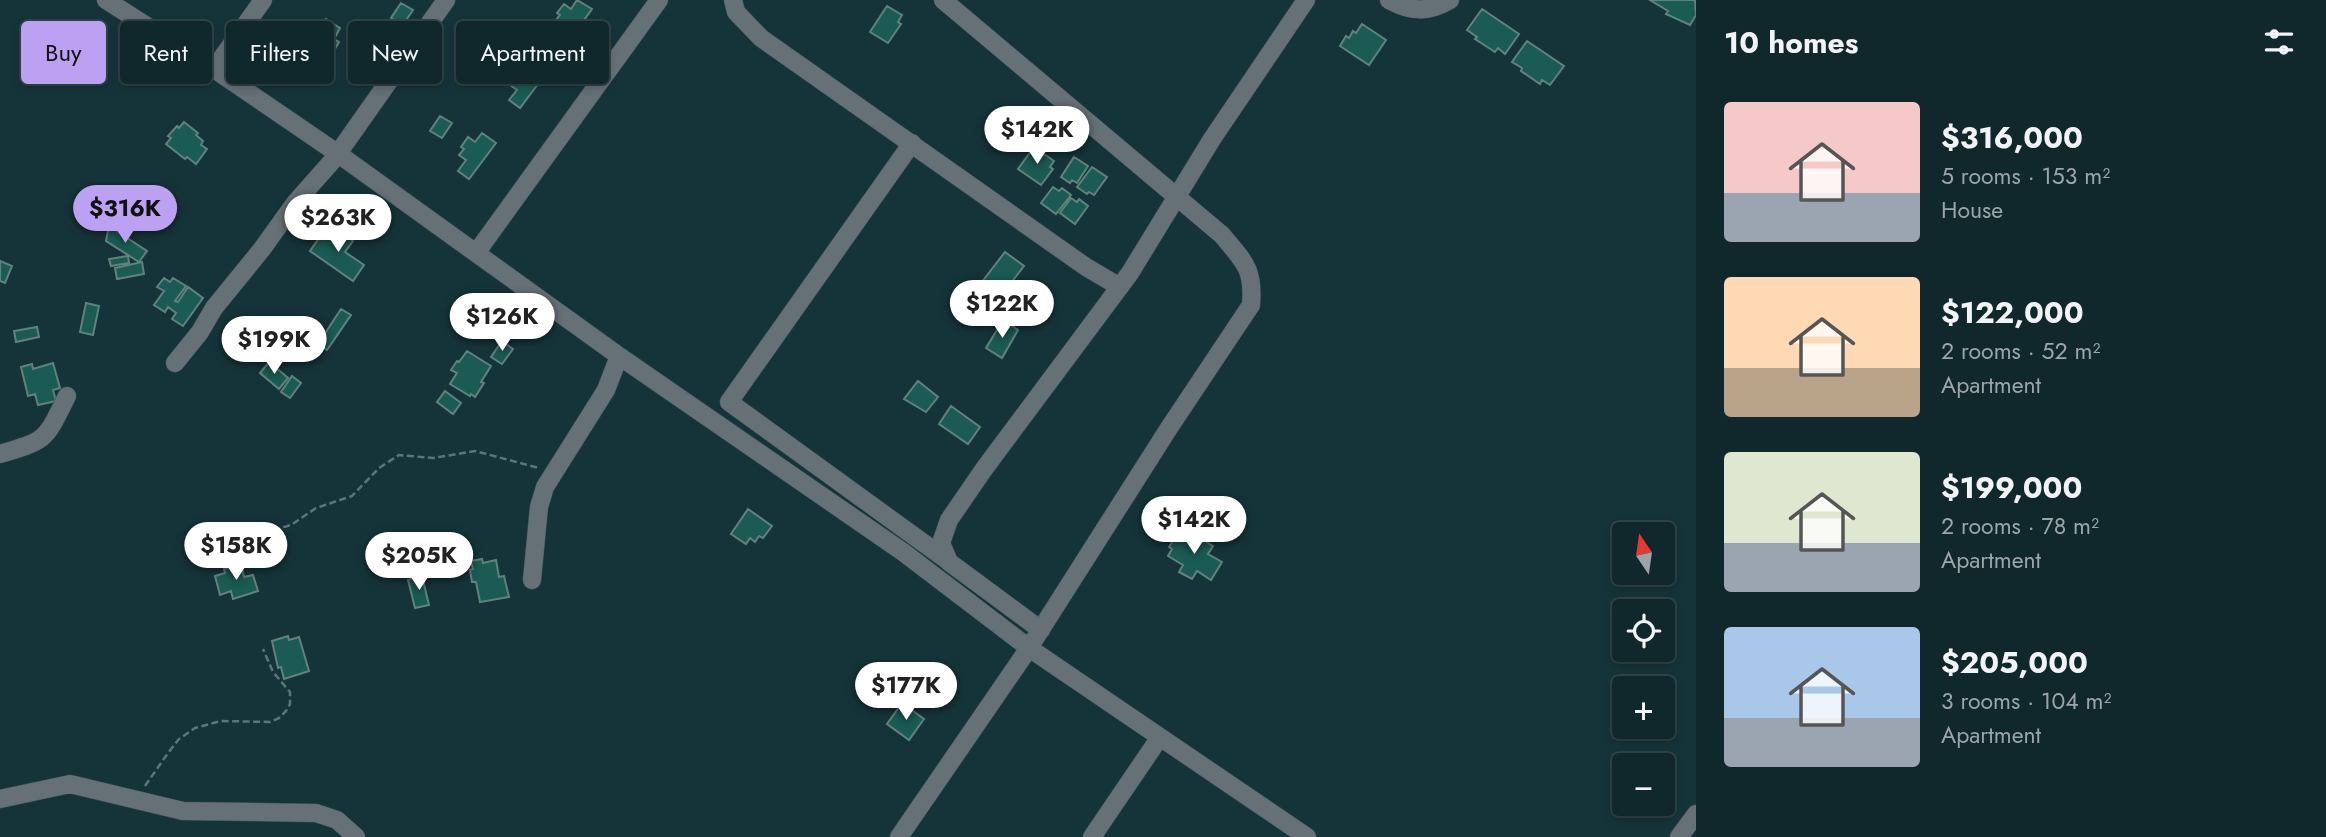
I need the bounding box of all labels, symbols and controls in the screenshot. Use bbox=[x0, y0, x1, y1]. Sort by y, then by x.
chip: Buy bbox=[21, 21, 106, 84]
chip: Rent bbox=[120, 21, 212, 84]
chip: Filters bbox=[226, 21, 334, 84]
chip: New bbox=[348, 21, 442, 84]
chip: Apartment bbox=[456, 21, 609, 84]
text: 10 homes bbox=[1724, 21, 1858, 64]
icon: filters bbox=[2260, 23, 2298, 61]
pin: $142K bbox=[988, 106, 1086, 166]
text: $142K bbox=[1000, 112, 1074, 146]
text: $316,000 bbox=[1941, 116, 2083, 159]
icon: home bbox=[1780, 130, 1864, 214]
text: 5 rooms · 153 m² bbox=[1941, 159, 2110, 193]
pin: $316K bbox=[76, 186, 174, 245]
text: $316K bbox=[89, 191, 161, 225]
text: House bbox=[1941, 193, 2003, 227]
pin: $263K bbox=[289, 194, 387, 254]
text: $263K bbox=[300, 200, 376, 234]
pin: $122K bbox=[953, 280, 1051, 340]
text: $122K bbox=[966, 286, 1038, 320]
text: $122,000 bbox=[1941, 291, 2084, 334]
pin: $126K bbox=[453, 294, 551, 353]
text: $126K bbox=[466, 299, 538, 333]
icon: home bbox=[1780, 305, 1864, 389]
pin: $199K bbox=[225, 316, 323, 376]
text: $199K bbox=[238, 322, 310, 356]
text: 2 rooms · 52 m² bbox=[1941, 334, 2100, 368]
text: Apartment bbox=[1941, 368, 2041, 402]
text: $199,000 bbox=[1941, 466, 2082, 509]
icon: home bbox=[1780, 480, 1864, 564]
pin: $142K bbox=[1145, 496, 1243, 556]
text: $142K bbox=[1157, 502, 1231, 536]
text: 2 rooms · 78 m² bbox=[1941, 509, 2099, 543]
pin: $158K bbox=[187, 522, 285, 582]
north arrow bbox=[1612, 522, 1675, 584]
map controls bbox=[1612, 522, 1675, 816]
text: $158K bbox=[200, 528, 272, 562]
pin: $205K bbox=[370, 532, 468, 592]
text: $205K bbox=[381, 538, 457, 572]
text: Apartment bbox=[1941, 543, 2041, 577]
button: locate bbox=[1612, 599, 1675, 662]
text: $205,000 bbox=[1941, 641, 2088, 684]
icon: home bbox=[1780, 655, 1864, 739]
pin: $177K bbox=[857, 662, 955, 722]
text: $177K bbox=[871, 668, 941, 702]
button: + bbox=[1612, 676, 1675, 739]
text: 3 rooms · 104 m² bbox=[1941, 684, 2111, 718]
text: Apartment bbox=[1941, 718, 2041, 752]
button: − bbox=[1612, 753, 1675, 816]

